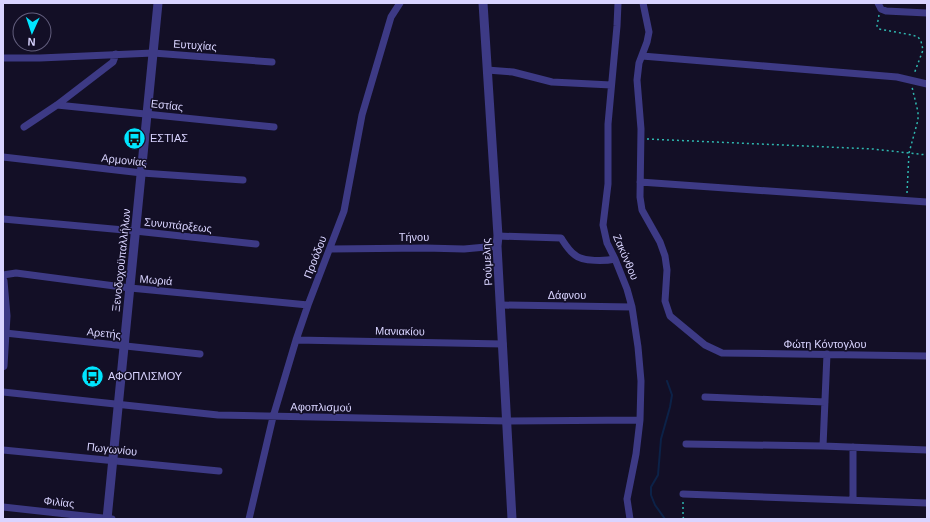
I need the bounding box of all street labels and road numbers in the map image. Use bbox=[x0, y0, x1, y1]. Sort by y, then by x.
street label: Ευτυχίας bbox=[173, 37, 217, 53]
street label: Εστίας bbox=[150, 97, 184, 113]
street label: Αρμονίας bbox=[101, 152, 147, 168]
street label: Ξενοδοχοϋπαλλήλων bbox=[110, 207, 132, 312]
street label: Συνυπάρξεως bbox=[144, 215, 212, 235]
street label: Τήνου bbox=[399, 231, 429, 243]
street label: Ζακύνθου bbox=[611, 232, 641, 282]
street label: Προόδου bbox=[301, 234, 329, 280]
street label: Ρούμελης bbox=[480, 238, 494, 286]
street label: Μωριά bbox=[139, 273, 174, 287]
street label: Δάφνου bbox=[548, 289, 586, 301]
street label: Αρετής bbox=[86, 325, 122, 341]
street label: Μανιακίου bbox=[375, 325, 425, 337]
street label: Φώτη Κόντογλου bbox=[784, 338, 866, 350]
street label: Αφοπλισμού bbox=[290, 400, 352, 414]
street label: Πωγωνίου bbox=[86, 440, 138, 458]
street label: Φιλίας bbox=[43, 494, 75, 510]

